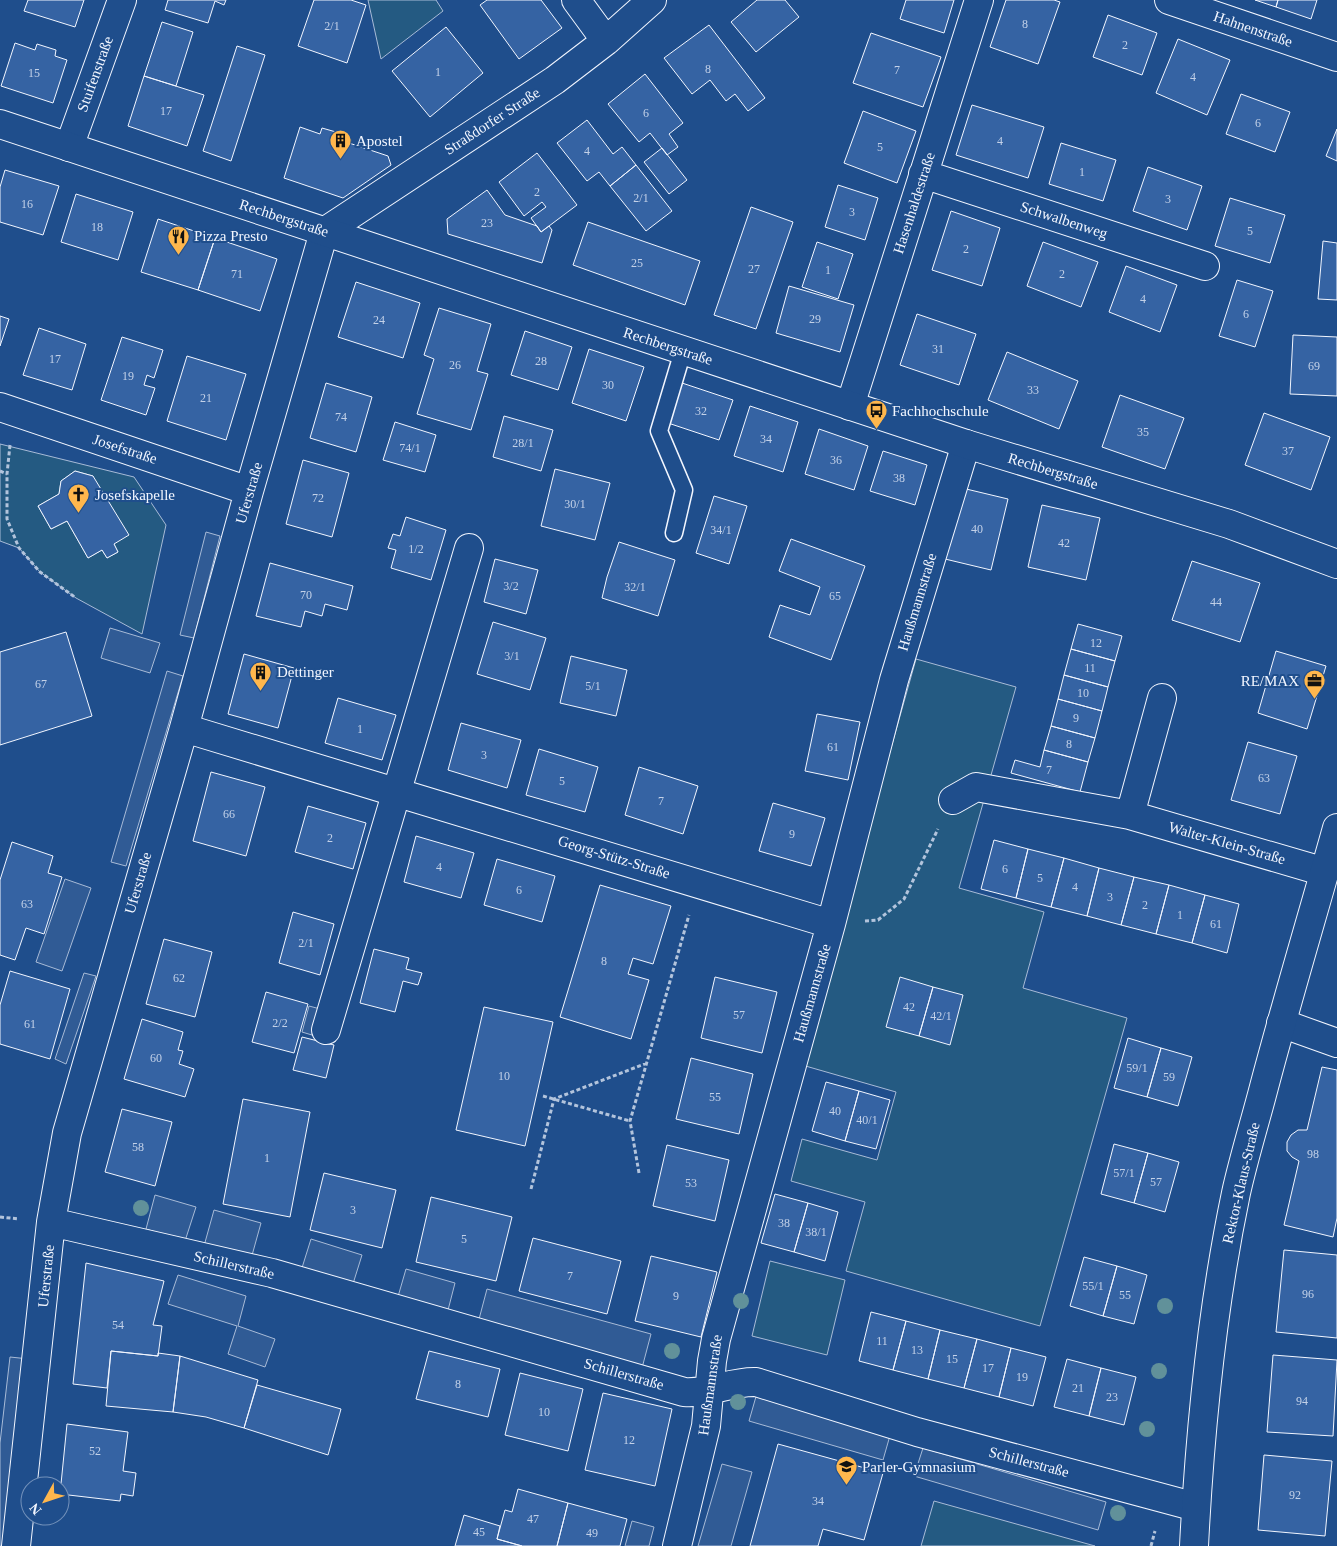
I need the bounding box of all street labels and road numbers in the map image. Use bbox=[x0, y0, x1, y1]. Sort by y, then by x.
street label: Hahnenstraße bbox=[1211, 8, 1295, 50]
street label: Stuifenstraße bbox=[74, 34, 116, 114]
street label: Straßdorfer Straße bbox=[441, 84, 543, 158]
street label: Hasenhaldestraße bbox=[890, 150, 938, 256]
street label: Rechbergstraße bbox=[237, 196, 331, 240]
street label: Schwalbenweg bbox=[1018, 198, 1110, 242]
street label: Rechbergstraße bbox=[621, 324, 715, 368]
street label: Josefstraße bbox=[91, 431, 159, 467]
street label: Rechbergstraße bbox=[1006, 450, 1100, 492]
street label: Uferstraße bbox=[233, 460, 266, 526]
street label: Haußmannstraße bbox=[894, 551, 940, 653]
street label: Walter-Klein-Straße bbox=[1167, 819, 1288, 867]
street label: Georg-Stütz-Straße bbox=[556, 832, 672, 882]
street label: Uferstraße bbox=[122, 850, 155, 916]
street label: Haußmannstraße bbox=[790, 942, 834, 1044]
street label: Rektor-Klaus-Straße bbox=[1219, 1121, 1263, 1245]
street label: Uferstraße bbox=[35, 1243, 57, 1308]
street label: Schillerstraße bbox=[192, 1248, 276, 1282]
street label: Haußmannstraße bbox=[695, 1333, 725, 1436]
street label: Schillerstraße bbox=[582, 1355, 666, 1393]
street label: Schillerstraße bbox=[987, 1444, 1071, 1480]

